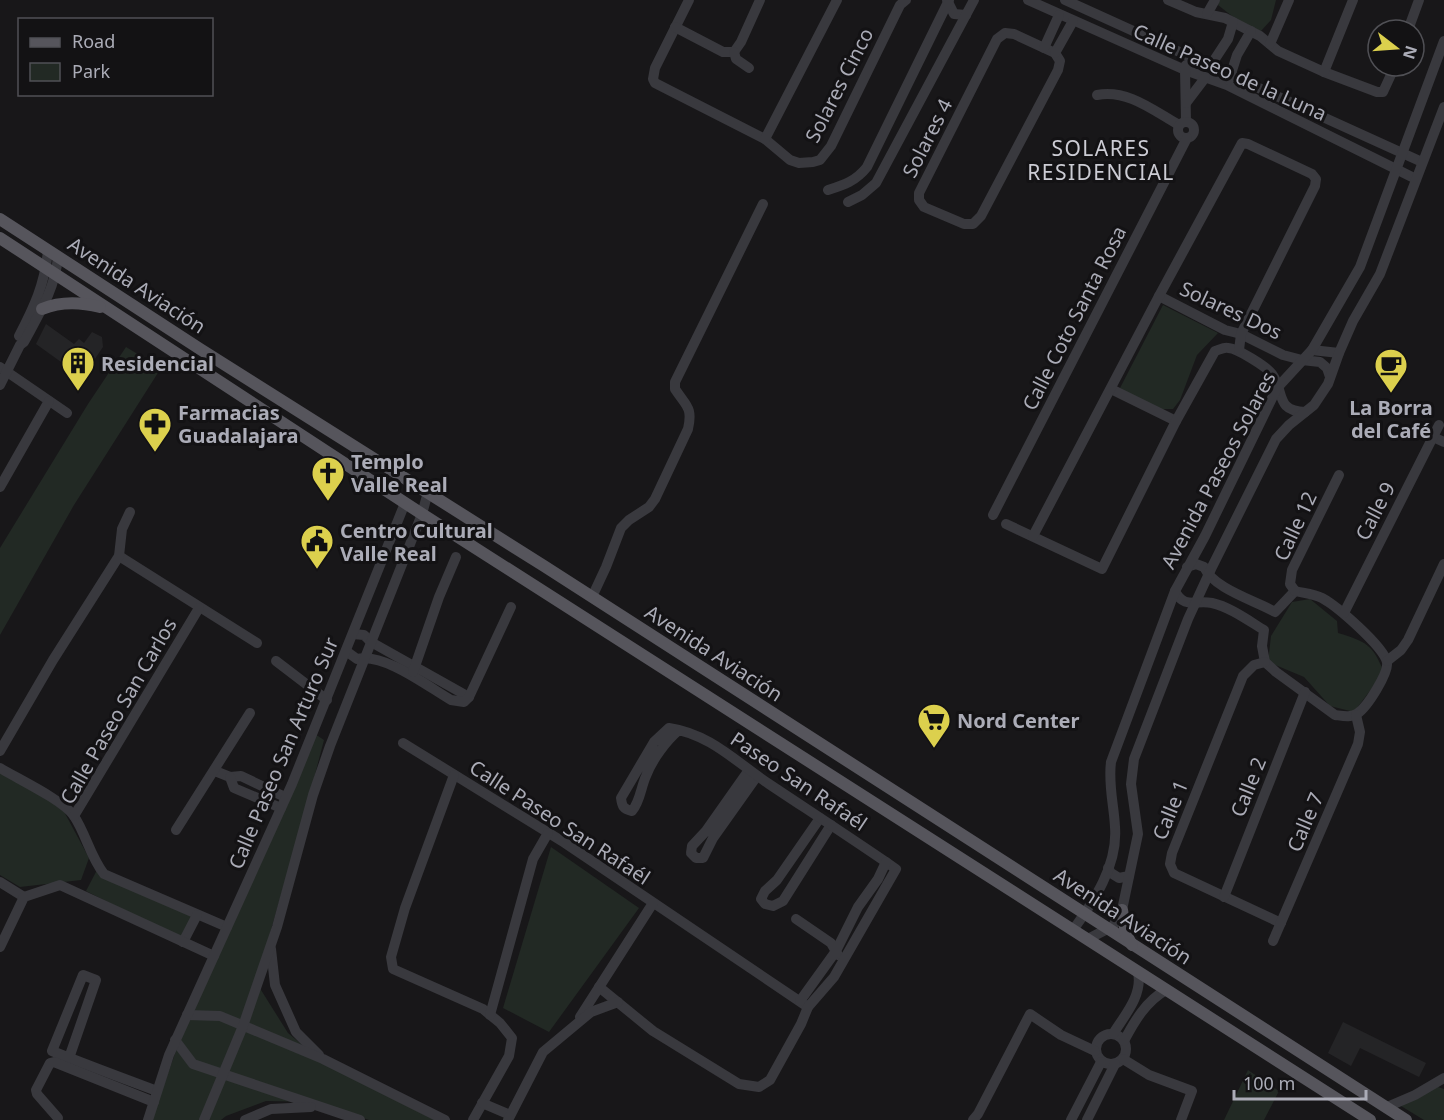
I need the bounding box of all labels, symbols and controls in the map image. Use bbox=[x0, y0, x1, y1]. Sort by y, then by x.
street label: Calle Paseo de la Luna bbox=[1129, 17, 1331, 127]
legend bbox=[18, 18, 213, 96]
north arrow bbox=[1366, 18, 1426, 78]
street label: Solares Cinco bbox=[799, 23, 879, 147]
text: Road bbox=[72, 29, 115, 53]
text: N bbox=[1398, 43, 1423, 62]
text: Park bbox=[72, 59, 110, 83]
street label: Solares 4 bbox=[896, 94, 959, 182]
district label: SOLARES RESIDENCIAL bbox=[1027, 134, 1175, 186]
street label: Calle Coto Santa Rosa bbox=[1016, 221, 1132, 415]
street label: Avenida Aviación bbox=[63, 230, 211, 340]
street label: Solares Dos bbox=[1176, 275, 1286, 345]
building icon: Residencial bbox=[60, 345, 96, 392]
cafe icon: La Borra del Café bbox=[1373, 347, 1409, 394]
place label: Residencial bbox=[101, 350, 214, 377]
street label: Avenida Paseos Solares bbox=[1155, 367, 1281, 573]
place label: La Borra del Café bbox=[1349, 394, 1433, 444]
place label: Farmacias Guadalajara bbox=[178, 399, 298, 449]
pharmacy icon: Farmacias Guadalajara bbox=[137, 406, 173, 453]
place label: Templo Valle Real bbox=[351, 448, 448, 498]
church icon: Templo Valle Real bbox=[310, 455, 346, 502]
street label: Calle 9 bbox=[1349, 477, 1401, 545]
street label: Calle 12 bbox=[1267, 487, 1323, 565]
place label: Centro Cultural Valle Real bbox=[340, 517, 493, 567]
public building icon: Centro Cultural Valle Real bbox=[299, 523, 335, 570]
street label: Avenida Aviación bbox=[640, 598, 788, 708]
street label: Calle Paseo San Carlos bbox=[54, 613, 182, 809]
street label: Calle Paseo San Arturo Sur bbox=[222, 633, 344, 873]
supermarket icon: Nord Center bbox=[916, 702, 952, 749]
place label: Nord Center bbox=[957, 707, 1080, 734]
street label: Paseo San Rafaél bbox=[725, 725, 873, 837]
street label: Calle Paseo San Rafaél bbox=[465, 753, 655, 891]
street label: Calle 2 bbox=[1224, 753, 1272, 821]
street label: Calle 1 bbox=[1146, 776, 1194, 844]
street label: Calle 7 bbox=[1280, 788, 1330, 856]
street label: Avenida Aviación bbox=[1049, 861, 1197, 971]
scale bar bbox=[1234, 1063, 1366, 1101]
text: 100 m bbox=[1243, 1071, 1295, 1095]

